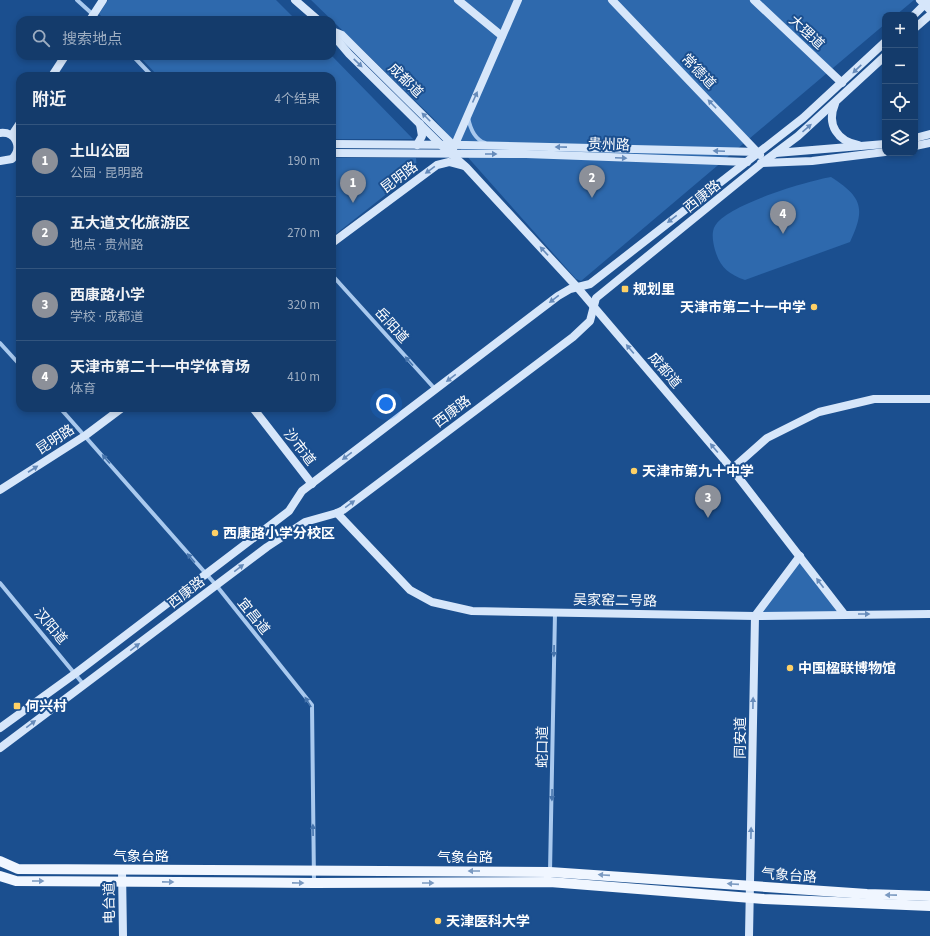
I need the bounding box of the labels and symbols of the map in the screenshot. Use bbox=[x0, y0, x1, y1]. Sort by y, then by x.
street label: 大理道 bbox=[784, 11, 828, 54]
street label: 常德道 bbox=[676, 50, 720, 94]
one-way arrow bbox=[353, 58, 363, 68]
street label: 成都道 bbox=[383, 59, 427, 103]
one-way arrow bbox=[852, 64, 862, 74]
one-way arrow bbox=[472, 91, 478, 102]
one-way arrow bbox=[707, 99, 717, 109]
one-way arrow bbox=[421, 112, 431, 122]
one-way arrow bbox=[801, 124, 812, 133]
street label: 贵州路 bbox=[588, 134, 630, 156]
one-way arrow bbox=[554, 144, 567, 150]
one-way arrow bbox=[713, 147, 725, 154]
one-way arrow bbox=[485, 151, 498, 157]
one-way arrow bbox=[615, 154, 627, 161]
street label: 昆明路 bbox=[377, 157, 422, 198]
pin: 2 bbox=[579, 165, 605, 198]
one-way arrow bbox=[425, 166, 436, 174]
pin: 1 bbox=[340, 170, 366, 203]
street label: 西康路 bbox=[680, 176, 725, 218]
pin: 4 bbox=[770, 201, 796, 234]
one-way arrow bbox=[666, 215, 677, 224]
one-way arrow bbox=[539, 246, 549, 256]
place label: 规划里 bbox=[633, 280, 675, 300]
marker: 规划里 bbox=[620, 284, 630, 294]
one-way arrow bbox=[548, 295, 559, 303]
place label: 天津市第二十一中学 bbox=[680, 298, 806, 318]
marker: 天津市第二十一中学 bbox=[809, 302, 819, 312]
street label: 岳阳道 bbox=[370, 303, 413, 348]
one-way arrow bbox=[625, 344, 634, 354]
street label: 成都道 bbox=[643, 348, 685, 393]
one-way arrow bbox=[405, 356, 414, 366]
one-way arrow bbox=[445, 374, 456, 382]
street label: 西康路 bbox=[430, 391, 475, 432]
your location bbox=[376, 394, 396, 414]
street label: 昆明路 bbox=[32, 420, 79, 460]
street label: 沙市道 bbox=[278, 425, 320, 470]
one-way arrow bbox=[709, 443, 719, 453]
one-way arrow bbox=[342, 452, 352, 460]
one-way arrow bbox=[102, 454, 111, 464]
place label: 天津市第九十中学 bbox=[642, 462, 754, 482]
one-way arrow bbox=[28, 465, 38, 473]
marker: 天津市第九十中学 bbox=[629, 466, 639, 476]
pin: 3 bbox=[695, 485, 721, 518]
one-way arrow bbox=[345, 500, 356, 508]
place label: 西康路小学分校区 bbox=[223, 524, 335, 544]
marker: 西康路小学分校区 bbox=[210, 528, 220, 538]
one-way arrow bbox=[187, 552, 196, 563]
one-way arrow bbox=[233, 564, 244, 572]
street label: 西康路 bbox=[164, 572, 209, 614]
one-way arrow bbox=[816, 578, 825, 589]
street label: 吴家窑二号路 bbox=[573, 590, 657, 612]
street label: 宜昌道 bbox=[232, 594, 274, 639]
street label: 汉阳道 bbox=[29, 604, 71, 649]
one-way arrow bbox=[858, 611, 871, 617]
one-way arrow bbox=[130, 642, 141, 651]
one-way arrow bbox=[551, 645, 558, 657]
place label: 中国楹联博物馆 bbox=[798, 659, 896, 679]
marker: 中国楹联博物馆 bbox=[785, 663, 795, 673]
one-way arrow bbox=[305, 696, 312, 707]
one-way arrow bbox=[750, 696, 756, 709]
place label: 何兴村 bbox=[25, 697, 67, 717]
marker: 何兴村 bbox=[12, 701, 22, 711]
street label: 同安道 bbox=[731, 717, 751, 759]
one-way arrow bbox=[26, 720, 37, 729]
street label: 蛇口道 bbox=[533, 726, 553, 768]
one-way arrow bbox=[548, 789, 555, 801]
one-way arrow bbox=[310, 823, 316, 836]
one-way arrow bbox=[748, 826, 754, 839]
street label: 气象台路 bbox=[113, 847, 169, 867]
street label: 气象台路 bbox=[437, 848, 493, 868]
street label: 气象台路 bbox=[760, 864, 818, 888]
one-way arrow bbox=[467, 868, 480, 874]
one-way arrow bbox=[598, 872, 610, 879]
one-way arrow bbox=[32, 878, 45, 884]
one-way arrow bbox=[162, 879, 175, 885]
one-way arrow bbox=[422, 879, 434, 886]
one-way arrow bbox=[292, 880, 305, 886]
one-way arrow bbox=[727, 881, 739, 888]
street label: 电台道 bbox=[100, 882, 120, 924]
one-way arrow bbox=[884, 892, 897, 898]
place label: 天津医科大学 bbox=[446, 912, 530, 932]
marker: 天津医科大学 bbox=[433, 916, 443, 926]

